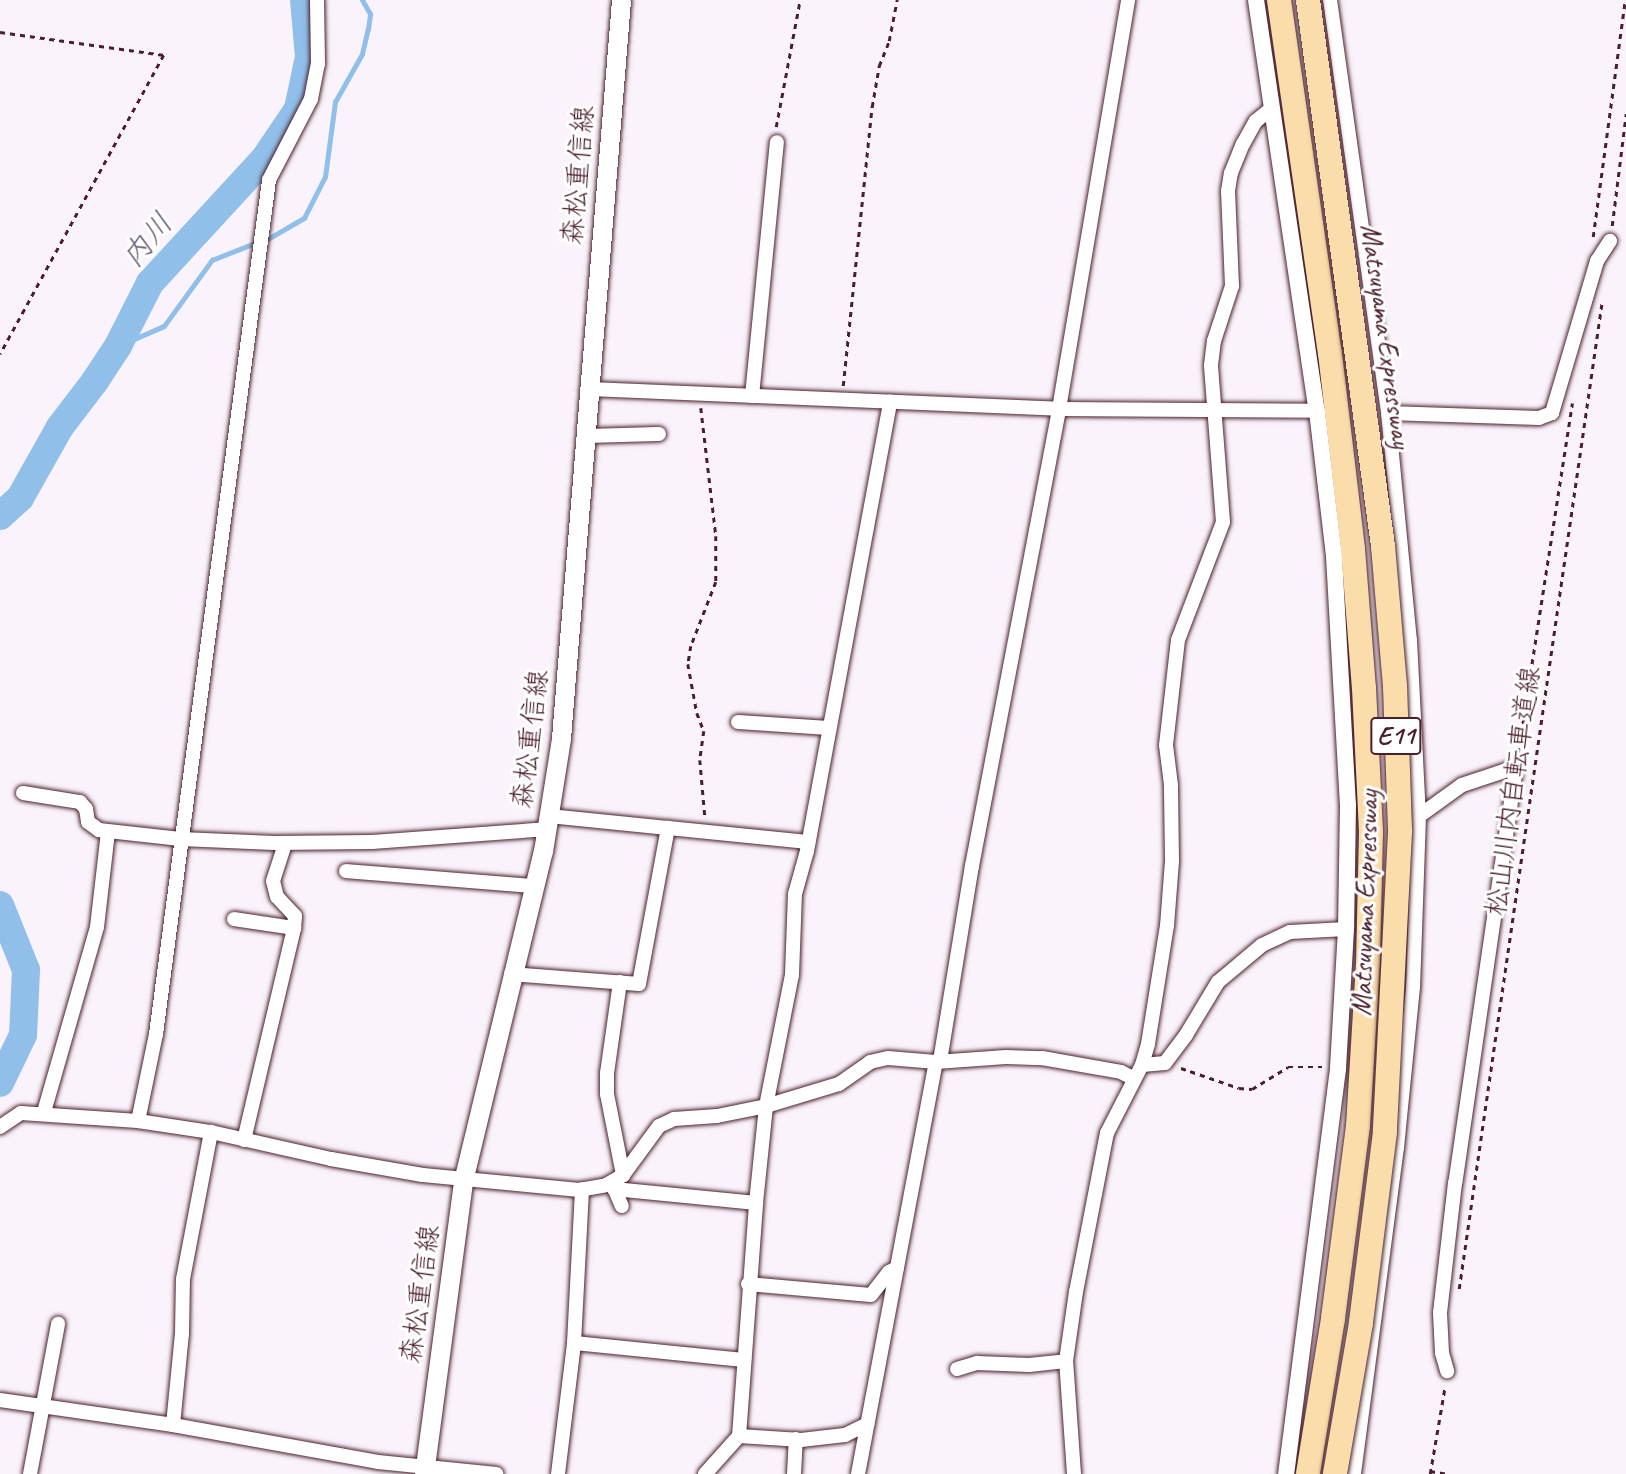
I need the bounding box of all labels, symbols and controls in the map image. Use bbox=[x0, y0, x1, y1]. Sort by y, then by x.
street label: 森松重信線 bbox=[555, 104, 601, 246]
water label: 内川 bbox=[114, 205, 180, 275]
street label: Matsuyama Expressway bbox=[1354, 222, 1418, 450]
street label: 松山川内自転車道線 bbox=[1479, 664, 1547, 918]
street label: 森松重信線 bbox=[505, 667, 555, 811]
road number: E11 bbox=[1370, 714, 1422, 758]
street label: Matsuyama Expressway bbox=[1344, 789, 1386, 1017]
street label: 森松重信線 bbox=[394, 1222, 446, 1366]

